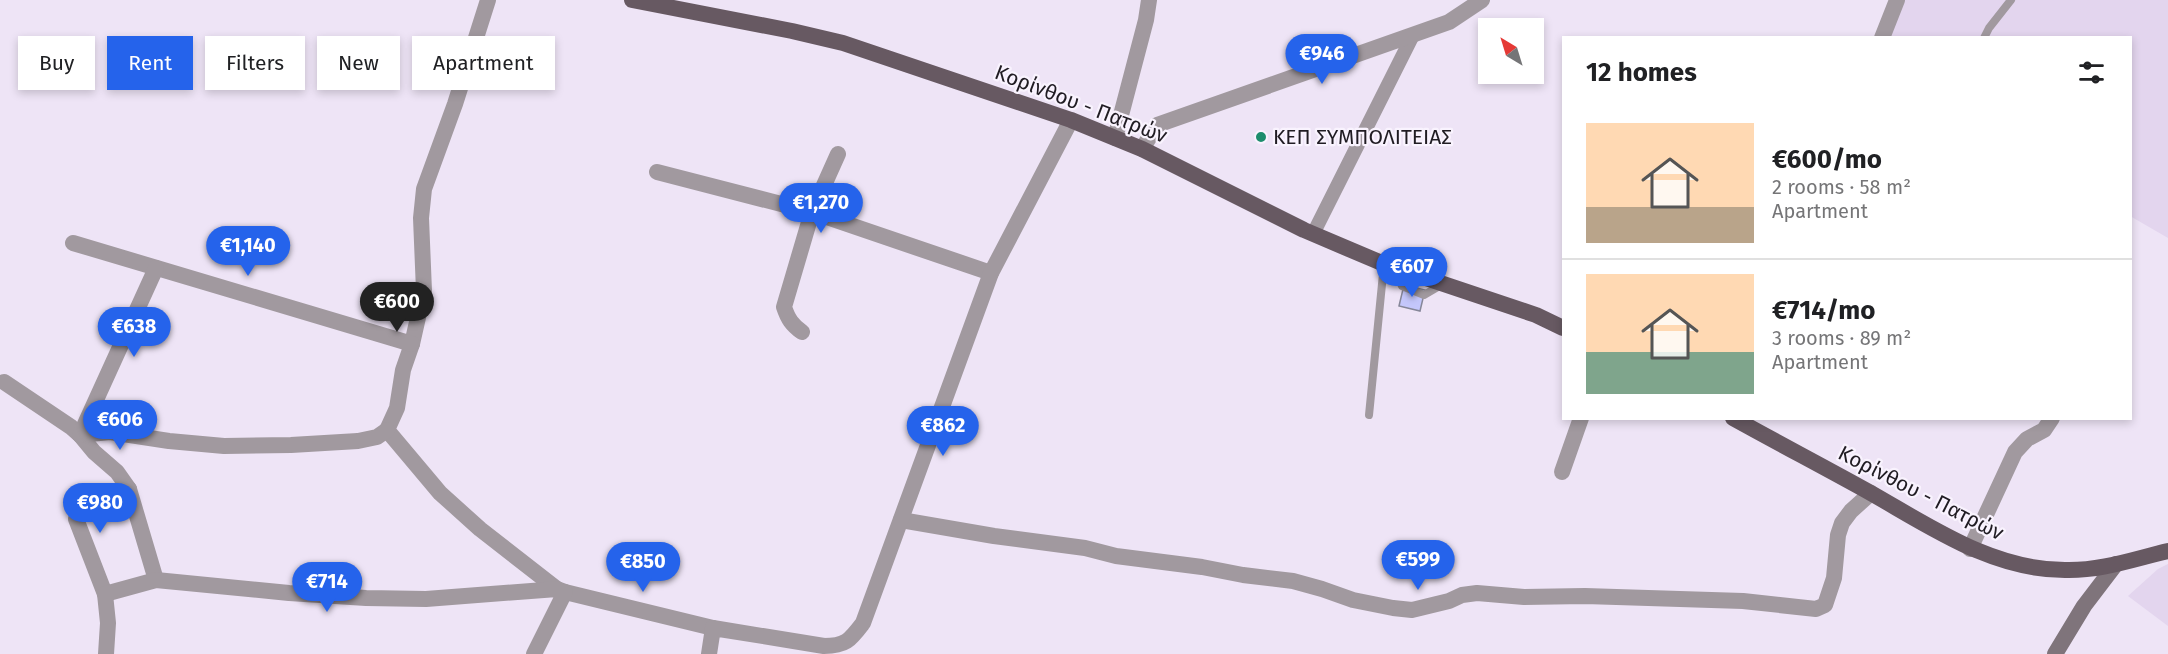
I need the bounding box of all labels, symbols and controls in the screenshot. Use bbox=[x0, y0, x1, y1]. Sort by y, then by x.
north arrow bbox=[1478, 18, 1544, 84]
map controls bbox=[1478, 18, 1544, 84]
pin: €946 bbox=[1286, 34, 1358, 85]
chip: Buy bbox=[18, 36, 95, 90]
chip: Rent bbox=[107, 36, 193, 90]
chip: Filters bbox=[205, 36, 305, 90]
chip: New bbox=[317, 36, 400, 90]
chip: Apartment bbox=[412, 36, 555, 90]
text: €946 bbox=[1299, 41, 1345, 65]
icon: filters bbox=[2075, 56, 2108, 89]
text: 12 homes bbox=[1586, 57, 1697, 88]
street label: Κορίνθου - Πατρών bbox=[991, 59, 1171, 149]
place label: ΚΕΠ ΣΥΜΠΟΛΙΤΕΙΑΣ bbox=[1273, 124, 1452, 150]
marker: ΚΕΠ ΣΥΜΠΟΛΙΤΕΙΑΣ bbox=[1254, 130, 1268, 144]
text: €600/mo bbox=[1772, 144, 1882, 175]
icon: home bbox=[1634, 147, 1706, 219]
text: 2 rooms · 58 m² bbox=[1772, 175, 1911, 199]
pin: €1,270 bbox=[772, 183, 870, 234]
text: €1,270 bbox=[793, 190, 849, 214]
text: Apartment bbox=[1772, 199, 1868, 223]
pin: €1,140 bbox=[199, 226, 297, 277]
text: €1,140 bbox=[220, 233, 276, 257]
pin: €607 bbox=[1376, 247, 1448, 298]
text: €607 bbox=[1390, 254, 1434, 278]
pin: €600 bbox=[361, 282, 433, 333]
text: €600 bbox=[374, 289, 420, 313]
text: €714/mo bbox=[1772, 295, 1875, 326]
icon: home bbox=[1634, 298, 1706, 370]
pin: €638 bbox=[98, 307, 170, 358]
text: €638 bbox=[112, 314, 156, 338]
text: 3 rooms · 89 m² bbox=[1772, 326, 1911, 350]
text: Apartment bbox=[1772, 350, 1868, 374]
pin: €606 bbox=[84, 400, 156, 451]
pin: €862 bbox=[907, 406, 979, 457]
text: €606 bbox=[97, 407, 143, 431]
text: €862 bbox=[921, 413, 965, 437]
street label: Κορίνθου - Πατρών bbox=[1834, 440, 2008, 546]
pin: €980 bbox=[64, 483, 136, 534]
text: €980 bbox=[77, 490, 123, 514]
pin: €599 bbox=[1382, 540, 1454, 591]
pin: €850 bbox=[607, 542, 679, 593]
text: €599 bbox=[1396, 547, 1440, 571]
text: €850 bbox=[620, 549, 666, 573]
pin: €714 bbox=[291, 562, 363, 613]
text: €714 bbox=[306, 569, 348, 593]

